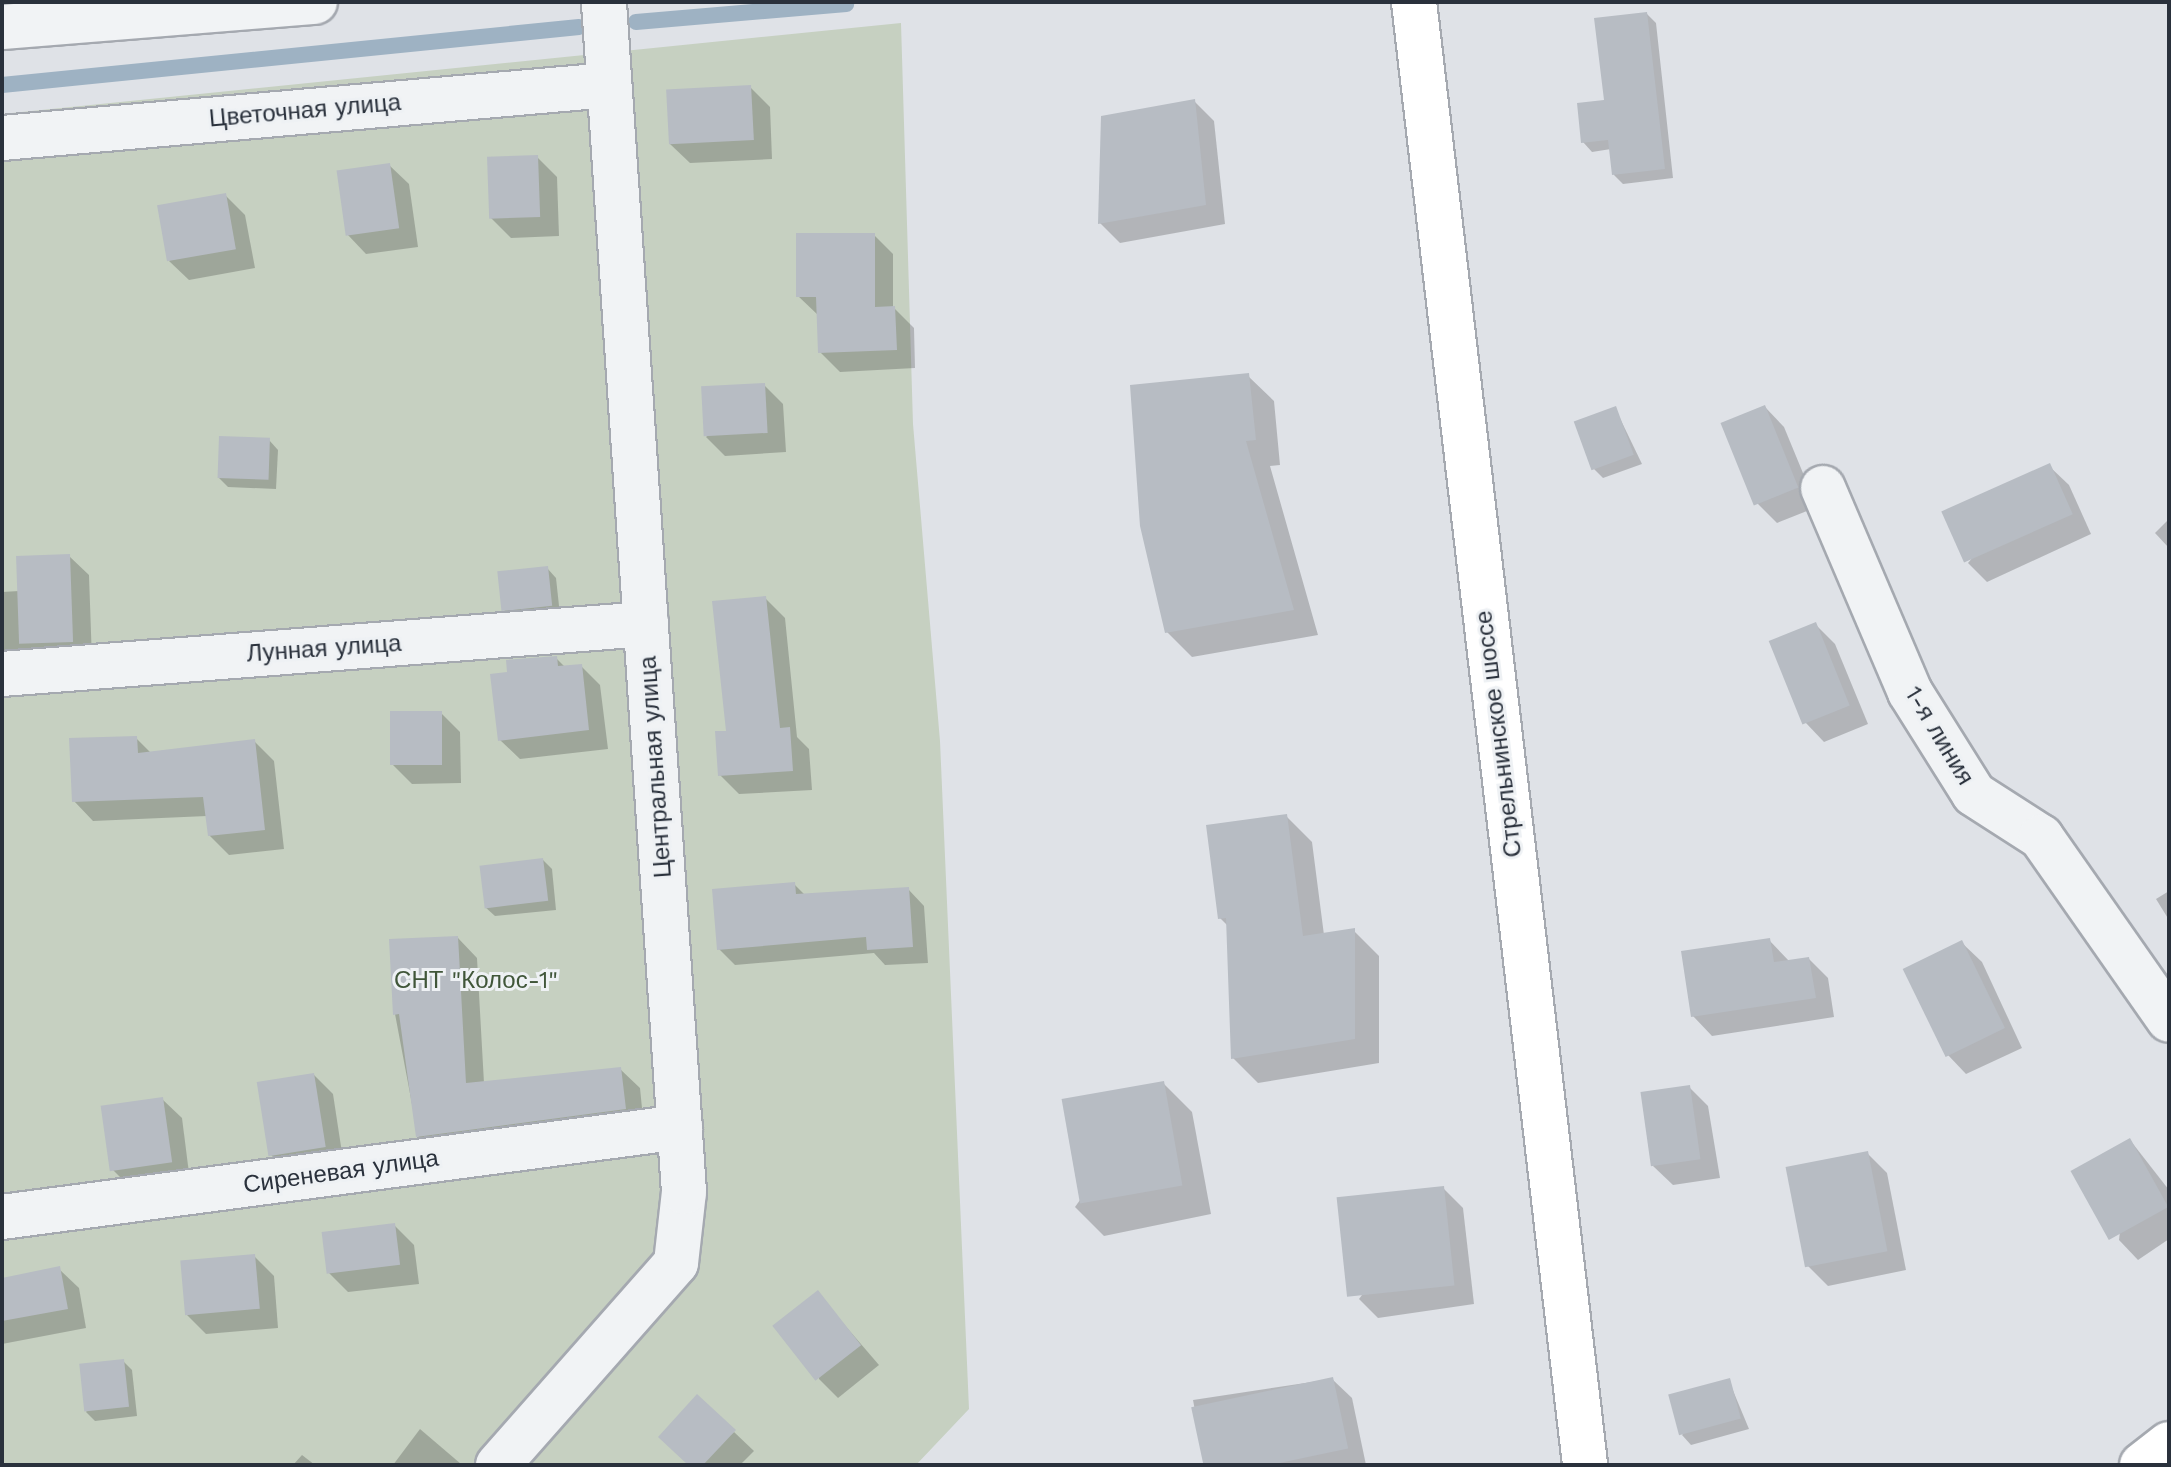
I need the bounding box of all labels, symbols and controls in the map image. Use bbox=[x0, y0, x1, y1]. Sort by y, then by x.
street label: Цветочная улица bbox=[208, 88, 402, 134]
street label: Стрельнинское шоссе bbox=[1470, 609, 1528, 859]
street label: Лунная улица bbox=[246, 629, 402, 669]
street label: Центральная улица bbox=[634, 655, 678, 879]
street label: 1-я линия bbox=[1898, 682, 1980, 790]
park label: СНТ "Колос-1" bbox=[394, 967, 558, 995]
street label: Сиреневая улица bbox=[241, 1144, 441, 1200]

